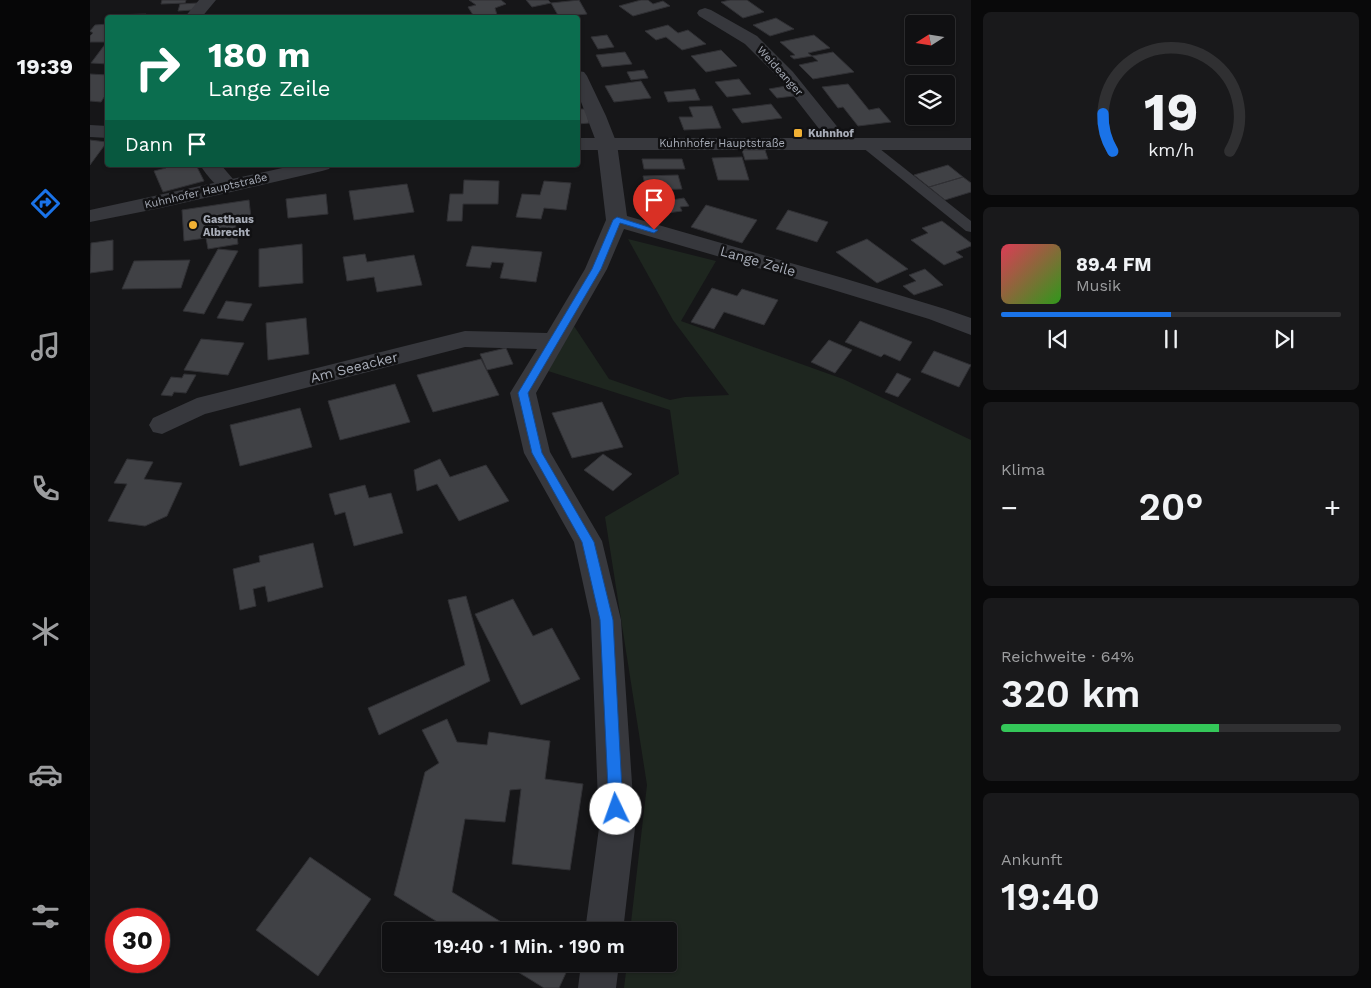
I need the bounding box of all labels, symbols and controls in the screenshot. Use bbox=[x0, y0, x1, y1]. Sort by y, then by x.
north arrow bbox=[905, 15, 955, 65]
map controls bbox=[905, 15, 955, 125]
text: 180 m bbox=[208, 34, 311, 76]
icon: right bbox=[125, 35, 190, 100]
street label: Weideanger bbox=[754, 43, 806, 99]
text: 19:39 bbox=[17, 54, 73, 79]
button: layers bbox=[905, 75, 955, 125]
text: Lange Zeile bbox=[208, 76, 330, 101]
text: 19 bbox=[1144, 82, 1198, 143]
marker: Kuhnhof bbox=[792, 127, 804, 139]
place label: Kuhnhof bbox=[808, 127, 854, 140]
icon: arrive bbox=[183, 130, 211, 158]
text: Dann bbox=[125, 133, 173, 156]
street label: Kuhnhofer Hauptstraße bbox=[659, 137, 785, 150]
text: km/h bbox=[1148, 139, 1194, 160]
street label: Kuhnhofer Hauptstraße bbox=[143, 171, 269, 211]
pin bbox=[633, 179, 675, 230]
icon: directions bbox=[28, 186, 63, 221]
icon: arrive bbox=[640, 186, 668, 214]
place label: Gasthaus Albrecht bbox=[203, 213, 254, 239]
marker: Gasthaus Albrecht bbox=[187, 219, 199, 231]
street label: Lange Zeile bbox=[718, 243, 798, 279]
text: 89.4 FM bbox=[1076, 253, 1152, 276]
text: Musik bbox=[1076, 276, 1121, 295]
icon: previous bbox=[1044, 325, 1072, 353]
icon: pause bbox=[1157, 325, 1185, 353]
icon: next bbox=[1270, 325, 1298, 353]
icon: music bbox=[28, 329, 63, 364]
street label: Am Seeacker bbox=[309, 348, 400, 386]
text: Klima bbox=[1001, 460, 1045, 479]
icon: phone bbox=[28, 471, 63, 506]
text: 20° bbox=[1139, 485, 1203, 529]
text: − bbox=[1001, 491, 1018, 524]
text: + bbox=[1324, 491, 1341, 524]
icon: climate bbox=[28, 614, 63, 649]
text: Reichweite · 64% bbox=[1001, 647, 1134, 666]
text: 320 km bbox=[1001, 672, 1140, 716]
icon: car bbox=[28, 757, 63, 792]
position arrow bbox=[589, 782, 641, 834]
text: Ankunft bbox=[1001, 850, 1062, 869]
text: 19:40 bbox=[1001, 875, 1100, 919]
icon: filters bbox=[28, 899, 63, 934]
speed limit sign: 30 bbox=[105, 908, 170, 973]
text: 19:40 · 1 Min. · 190 m bbox=[434, 935, 625, 958]

